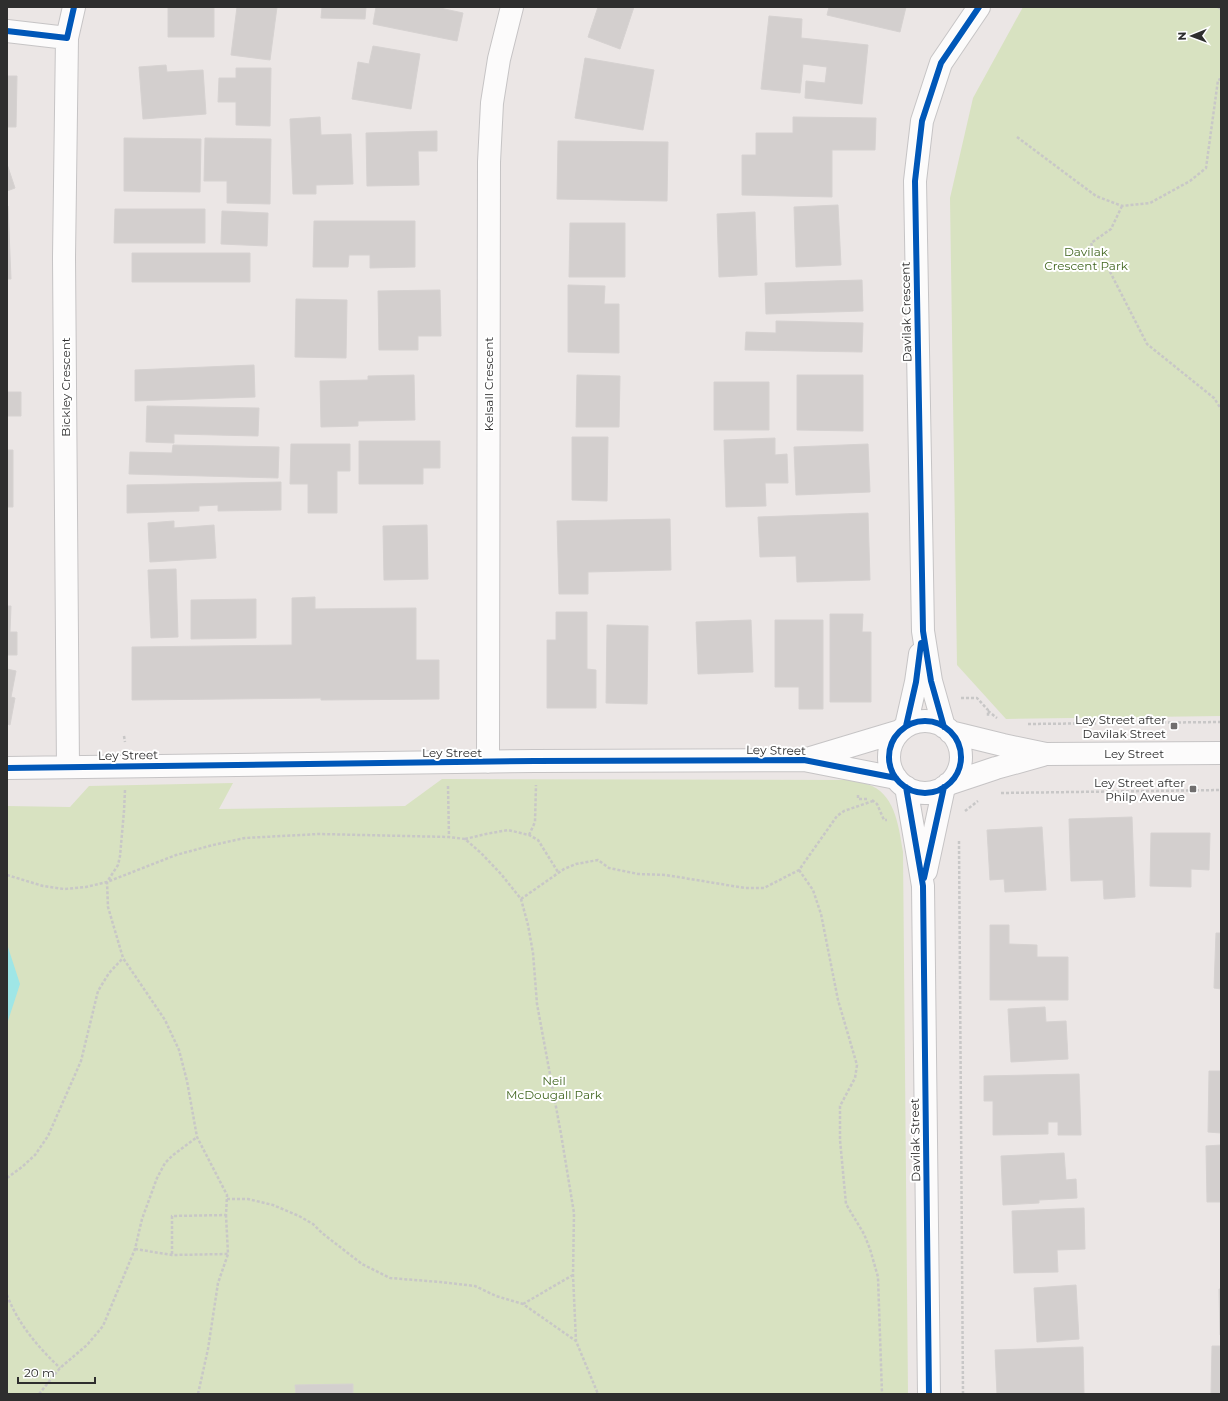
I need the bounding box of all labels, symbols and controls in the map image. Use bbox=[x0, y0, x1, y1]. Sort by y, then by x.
north arrow bbox=[1172, 16, 1212, 56]
text: N bbox=[1175, 32, 1189, 41]
park label: Davilak Crescent Park bbox=[1044, 244, 1129, 273]
street label: Davilak Crescent bbox=[898, 262, 914, 362]
street label: Bickley Crescent bbox=[58, 337, 73, 437]
street label: Kelsall Crescent bbox=[481, 337, 496, 431]
place label: Ley Street after Davilak Street bbox=[1075, 712, 1166, 741]
marker: Ley Street after Davilak Street bbox=[1169, 721, 1179, 731]
street label: Ley Street bbox=[746, 742, 806, 758]
street label: Ley Street bbox=[422, 745, 482, 760]
street label: Ley Street bbox=[1104, 746, 1164, 761]
street label: Ley Street bbox=[98, 747, 158, 763]
place label: Ley Street after Philp Avenue bbox=[1094, 775, 1185, 804]
marker: Ley Street after Philp Avenue bbox=[1188, 784, 1198, 794]
park label: Neil McDougall Park bbox=[506, 1073, 603, 1102]
street label: Davilak Street bbox=[907, 1098, 923, 1182]
scale bar bbox=[18, 1359, 95, 1385]
text: 20 m bbox=[24, 1365, 55, 1380]

